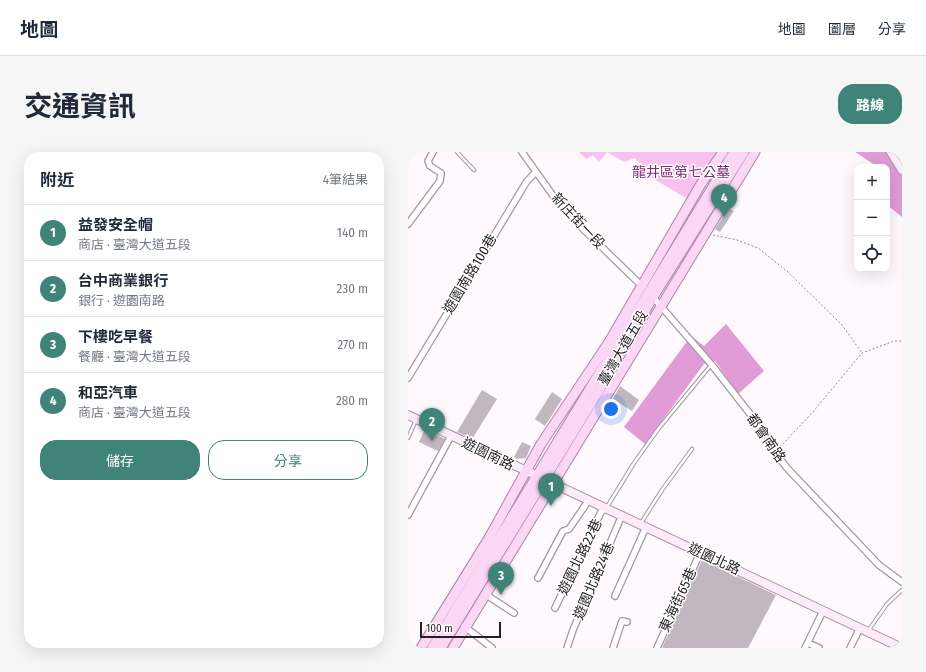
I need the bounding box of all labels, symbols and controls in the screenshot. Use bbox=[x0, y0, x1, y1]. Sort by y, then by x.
text: 地圖 bbox=[20, 18, 58, 41]
text: 地圖 bbox=[778, 21, 806, 38]
text: 圖層 bbox=[828, 21, 856, 38]
text: 分享 bbox=[878, 21, 906, 38]
button: 路線 bbox=[838, 84, 902, 124]
text: 交通資訊 bbox=[24, 90, 136, 123]
park label: 龍井區第七公墓 bbox=[632, 164, 730, 181]
map controls bbox=[854, 164, 890, 272]
button: + bbox=[854, 164, 890, 200]
text: 附近 bbox=[40, 170, 74, 191]
text: 4筆結果 bbox=[323, 172, 368, 187]
pin: 4 bbox=[711, 184, 737, 217]
street label: 新庄街一段 bbox=[548, 190, 608, 252]
button: − bbox=[854, 200, 890, 236]
text: 益發安全帽 bbox=[78, 216, 153, 234]
text: 1 bbox=[50, 225, 56, 240]
text: 140 m bbox=[337, 225, 368, 240]
street label: 遊園南路100巷 bbox=[440, 231, 500, 317]
button: locate bbox=[854, 236, 890, 272]
text: 商店 · 臺灣大道五段 bbox=[78, 237, 191, 252]
text: 台中商業銀行 bbox=[78, 272, 168, 290]
text: 2 bbox=[50, 281, 56, 296]
text: 230 m bbox=[337, 281, 368, 296]
text: 銀行 · 遊園南路 bbox=[78, 293, 165, 308]
street label: 臺灣大道五段 bbox=[595, 307, 651, 389]
text: 下樓吃早餐 bbox=[78, 328, 153, 346]
text: 3 bbox=[50, 337, 56, 352]
text: 270 m bbox=[337, 337, 368, 352]
text: 餐廳 · 臺灣大道五段 bbox=[78, 349, 191, 364]
text: 和亞汽車 bbox=[78, 384, 138, 402]
text: 4 bbox=[50, 393, 56, 408]
text: 280 m bbox=[336, 393, 368, 408]
your location bbox=[601, 399, 621, 419]
text: 商店 · 臺灣大道五段 bbox=[78, 405, 191, 420]
pin: 2 bbox=[419, 408, 445, 441]
street label: 都會南路 bbox=[743, 410, 789, 466]
street label: 遊園南路 bbox=[459, 434, 517, 474]
button: 儲存 bbox=[40, 440, 200, 480]
button: 分享 bbox=[208, 440, 368, 480]
pin: 1 bbox=[538, 473, 564, 506]
street label: 遊園北路22巷 bbox=[554, 516, 606, 598]
street label: 遊園北路 bbox=[685, 539, 743, 579]
street label: 遊園北路24巷 bbox=[570, 540, 618, 622]
pin: 3 bbox=[488, 562, 514, 595]
street label: 東海街65巷 bbox=[656, 565, 700, 635]
scale bar bbox=[420, 620, 501, 639]
text: 100 m bbox=[426, 622, 453, 635]

